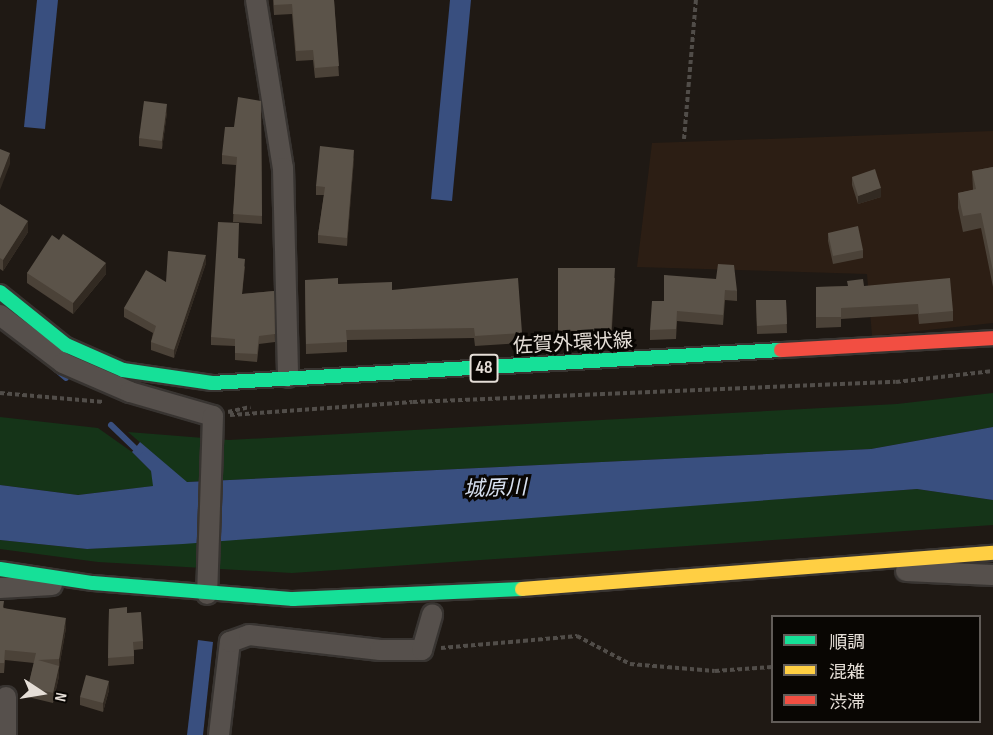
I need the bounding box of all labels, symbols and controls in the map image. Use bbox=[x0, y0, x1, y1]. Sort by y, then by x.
street label: 佐賀外環状線 bbox=[512, 329, 634, 359]
road number: 48 bbox=[469, 353, 499, 383]
water label: 城原川 bbox=[463, 475, 527, 503]
legend bbox=[771, 615, 981, 723]
text: 順調 bbox=[829, 632, 865, 653]
text: 混雑 bbox=[829, 662, 865, 683]
north arrow bbox=[12, 663, 72, 723]
text: N bbox=[50, 691, 70, 703]
text: 渋滞 bbox=[829, 692, 865, 713]

